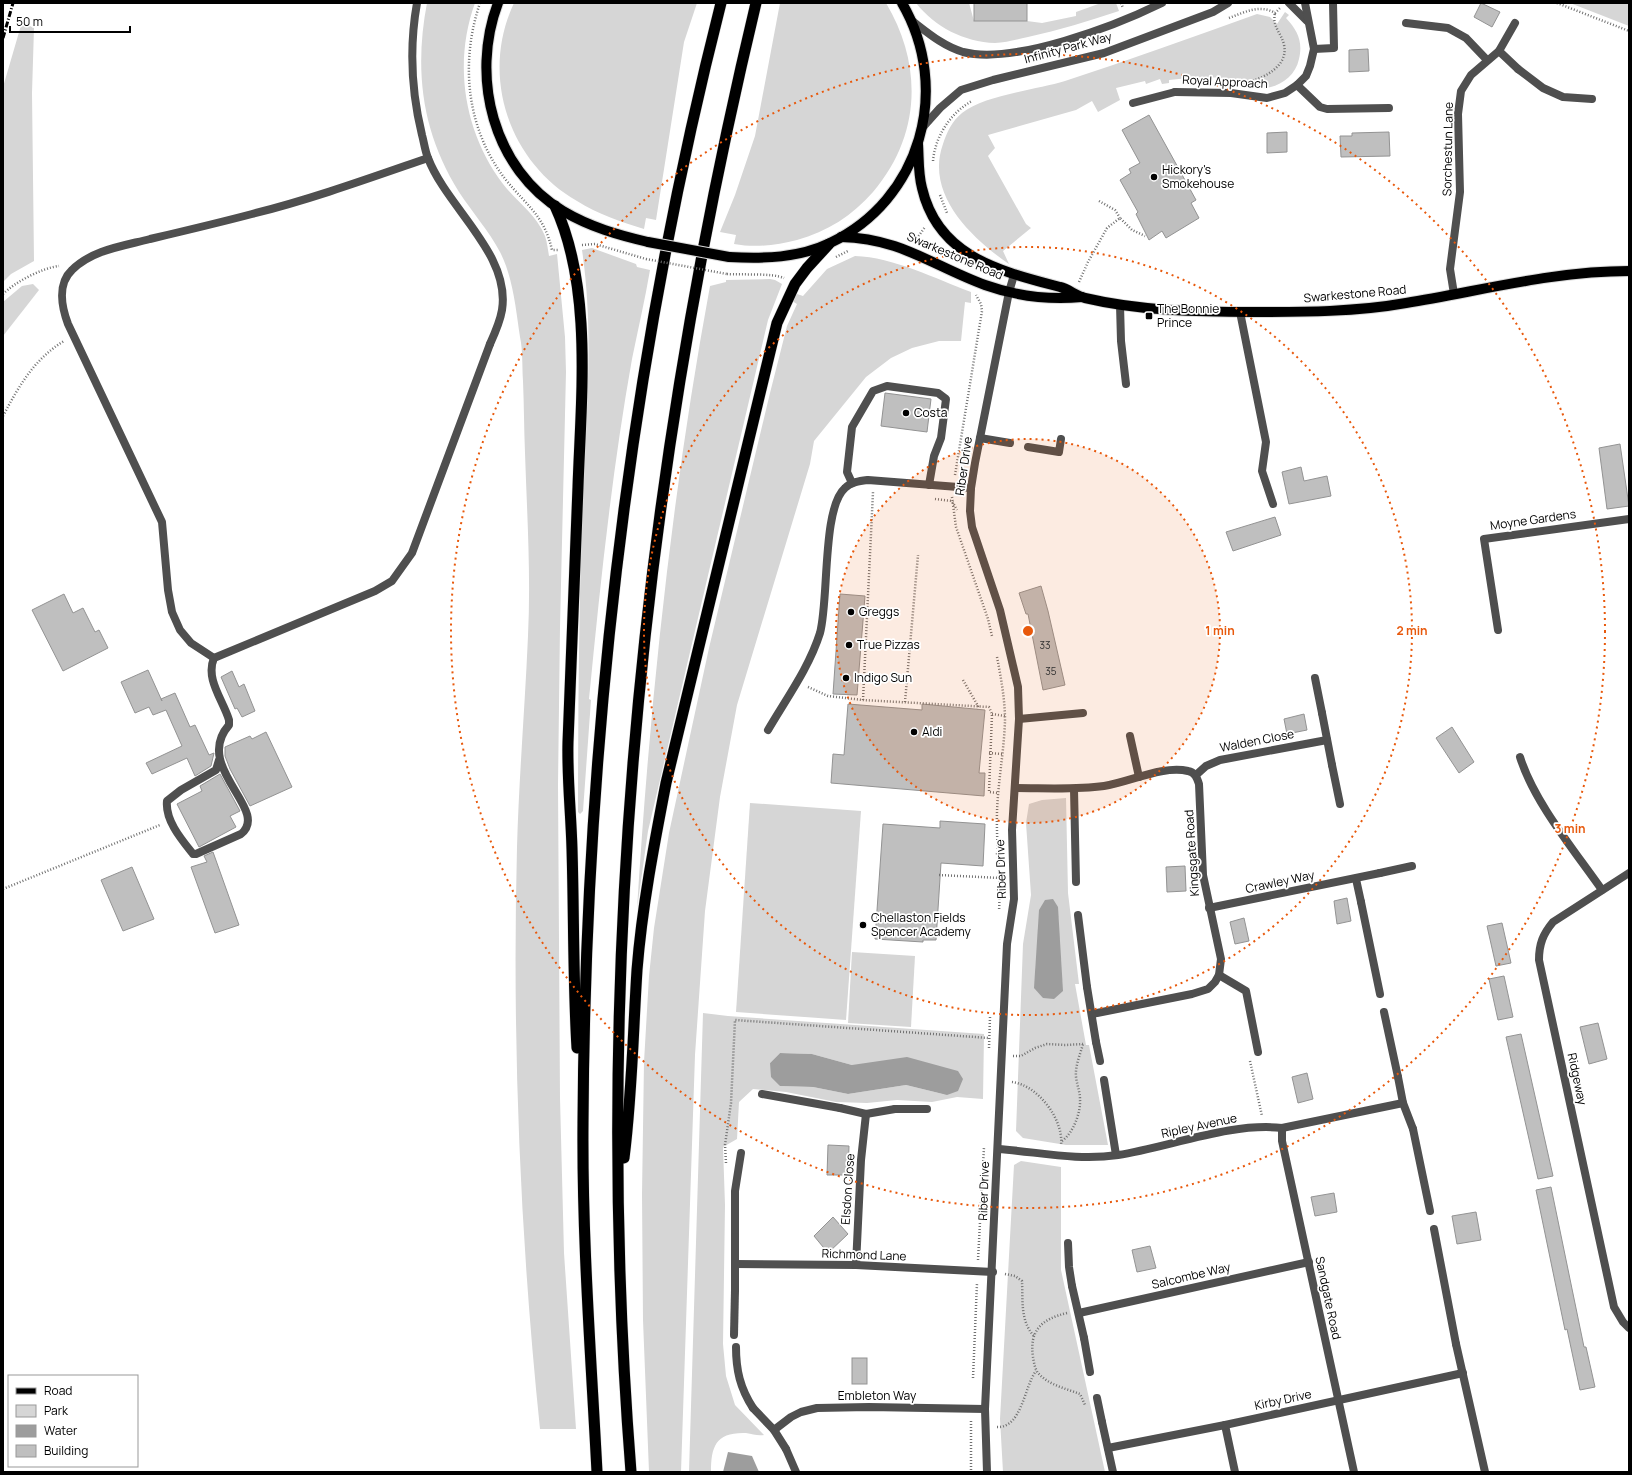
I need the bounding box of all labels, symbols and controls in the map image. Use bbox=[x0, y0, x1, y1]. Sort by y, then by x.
scale bar bbox=[10, 8, 130, 34]
text: 50 m bbox=[16, 13, 43, 30]
street label: Infinity Park Way bbox=[1022, 27, 1114, 67]
street label: Royal Approach bbox=[1182, 71, 1268, 92]
street label: Sorchestun Lane bbox=[1438, 102, 1457, 196]
place label: Hickory's Smokehouse bbox=[1162, 161, 1234, 192]
marker: Hickory's Smokehouse bbox=[1149, 172, 1159, 182]
street label: Swarkestone Road bbox=[904, 228, 1006, 283]
street label: Swarkestone Road bbox=[1303, 281, 1407, 306]
place label: The Bonnie Prince bbox=[1157, 300, 1219, 331]
marker: The Bonnie Prince bbox=[1144, 311, 1154, 321]
place label: Costa bbox=[914, 404, 947, 421]
marker: Costa bbox=[901, 408, 911, 418]
street label: Riber Drive bbox=[951, 435, 976, 496]
street label: Moyne Gardens bbox=[1489, 505, 1577, 534]
place label: Greggs bbox=[859, 603, 899, 620]
marker: Greggs bbox=[846, 607, 856, 617]
text: 1 min bbox=[1205, 622, 1235, 639]
text: 2 min bbox=[1396, 622, 1428, 639]
centre of rings bbox=[1021, 624, 1035, 638]
place label: True Pizzas bbox=[857, 636, 920, 653]
house number: 33 bbox=[1039, 638, 1051, 652]
marker: True Pizzas bbox=[844, 640, 854, 650]
house number: 35 bbox=[1045, 664, 1057, 678]
place label: Indigo Sun bbox=[854, 669, 912, 686]
marker: Indigo Sun bbox=[841, 673, 851, 683]
place label: Aldi bbox=[922, 723, 942, 740]
street label: Walden Close bbox=[1218, 725, 1296, 756]
marker: Aldi bbox=[909, 727, 919, 737]
street label: Kingsgate Road bbox=[1180, 809, 1203, 897]
text: 3 min bbox=[1554, 820, 1586, 837]
street label: Riber Drive bbox=[991, 839, 1010, 899]
street label: Crawley Way bbox=[1244, 866, 1317, 897]
place label: Chellaston Fields Spencer Academy bbox=[871, 909, 971, 940]
marker: Chellaston Fields Spencer Academy bbox=[858, 920, 868, 930]
street label: Ridgeway bbox=[1564, 1051, 1591, 1107]
street label: Ripley Avenue bbox=[1159, 1109, 1238, 1142]
street label: Elsdon Close bbox=[837, 1153, 858, 1225]
street label: Riber Drive bbox=[974, 1161, 993, 1221]
street label: Richmond Lane bbox=[821, 1245, 907, 1264]
street label: Sandgate Road bbox=[1311, 1255, 1346, 1341]
street label: Salcombe Way bbox=[1150, 1258, 1233, 1293]
legend bbox=[8, 1375, 138, 1467]
text: Road bbox=[44, 1382, 72, 1399]
street label: Kirby Drive bbox=[1253, 1385, 1313, 1414]
street label: Embleton Way bbox=[838, 1387, 917, 1404]
text: Park bbox=[44, 1402, 69, 1419]
text: Water bbox=[44, 1422, 78, 1439]
text: Building bbox=[44, 1442, 88, 1459]

